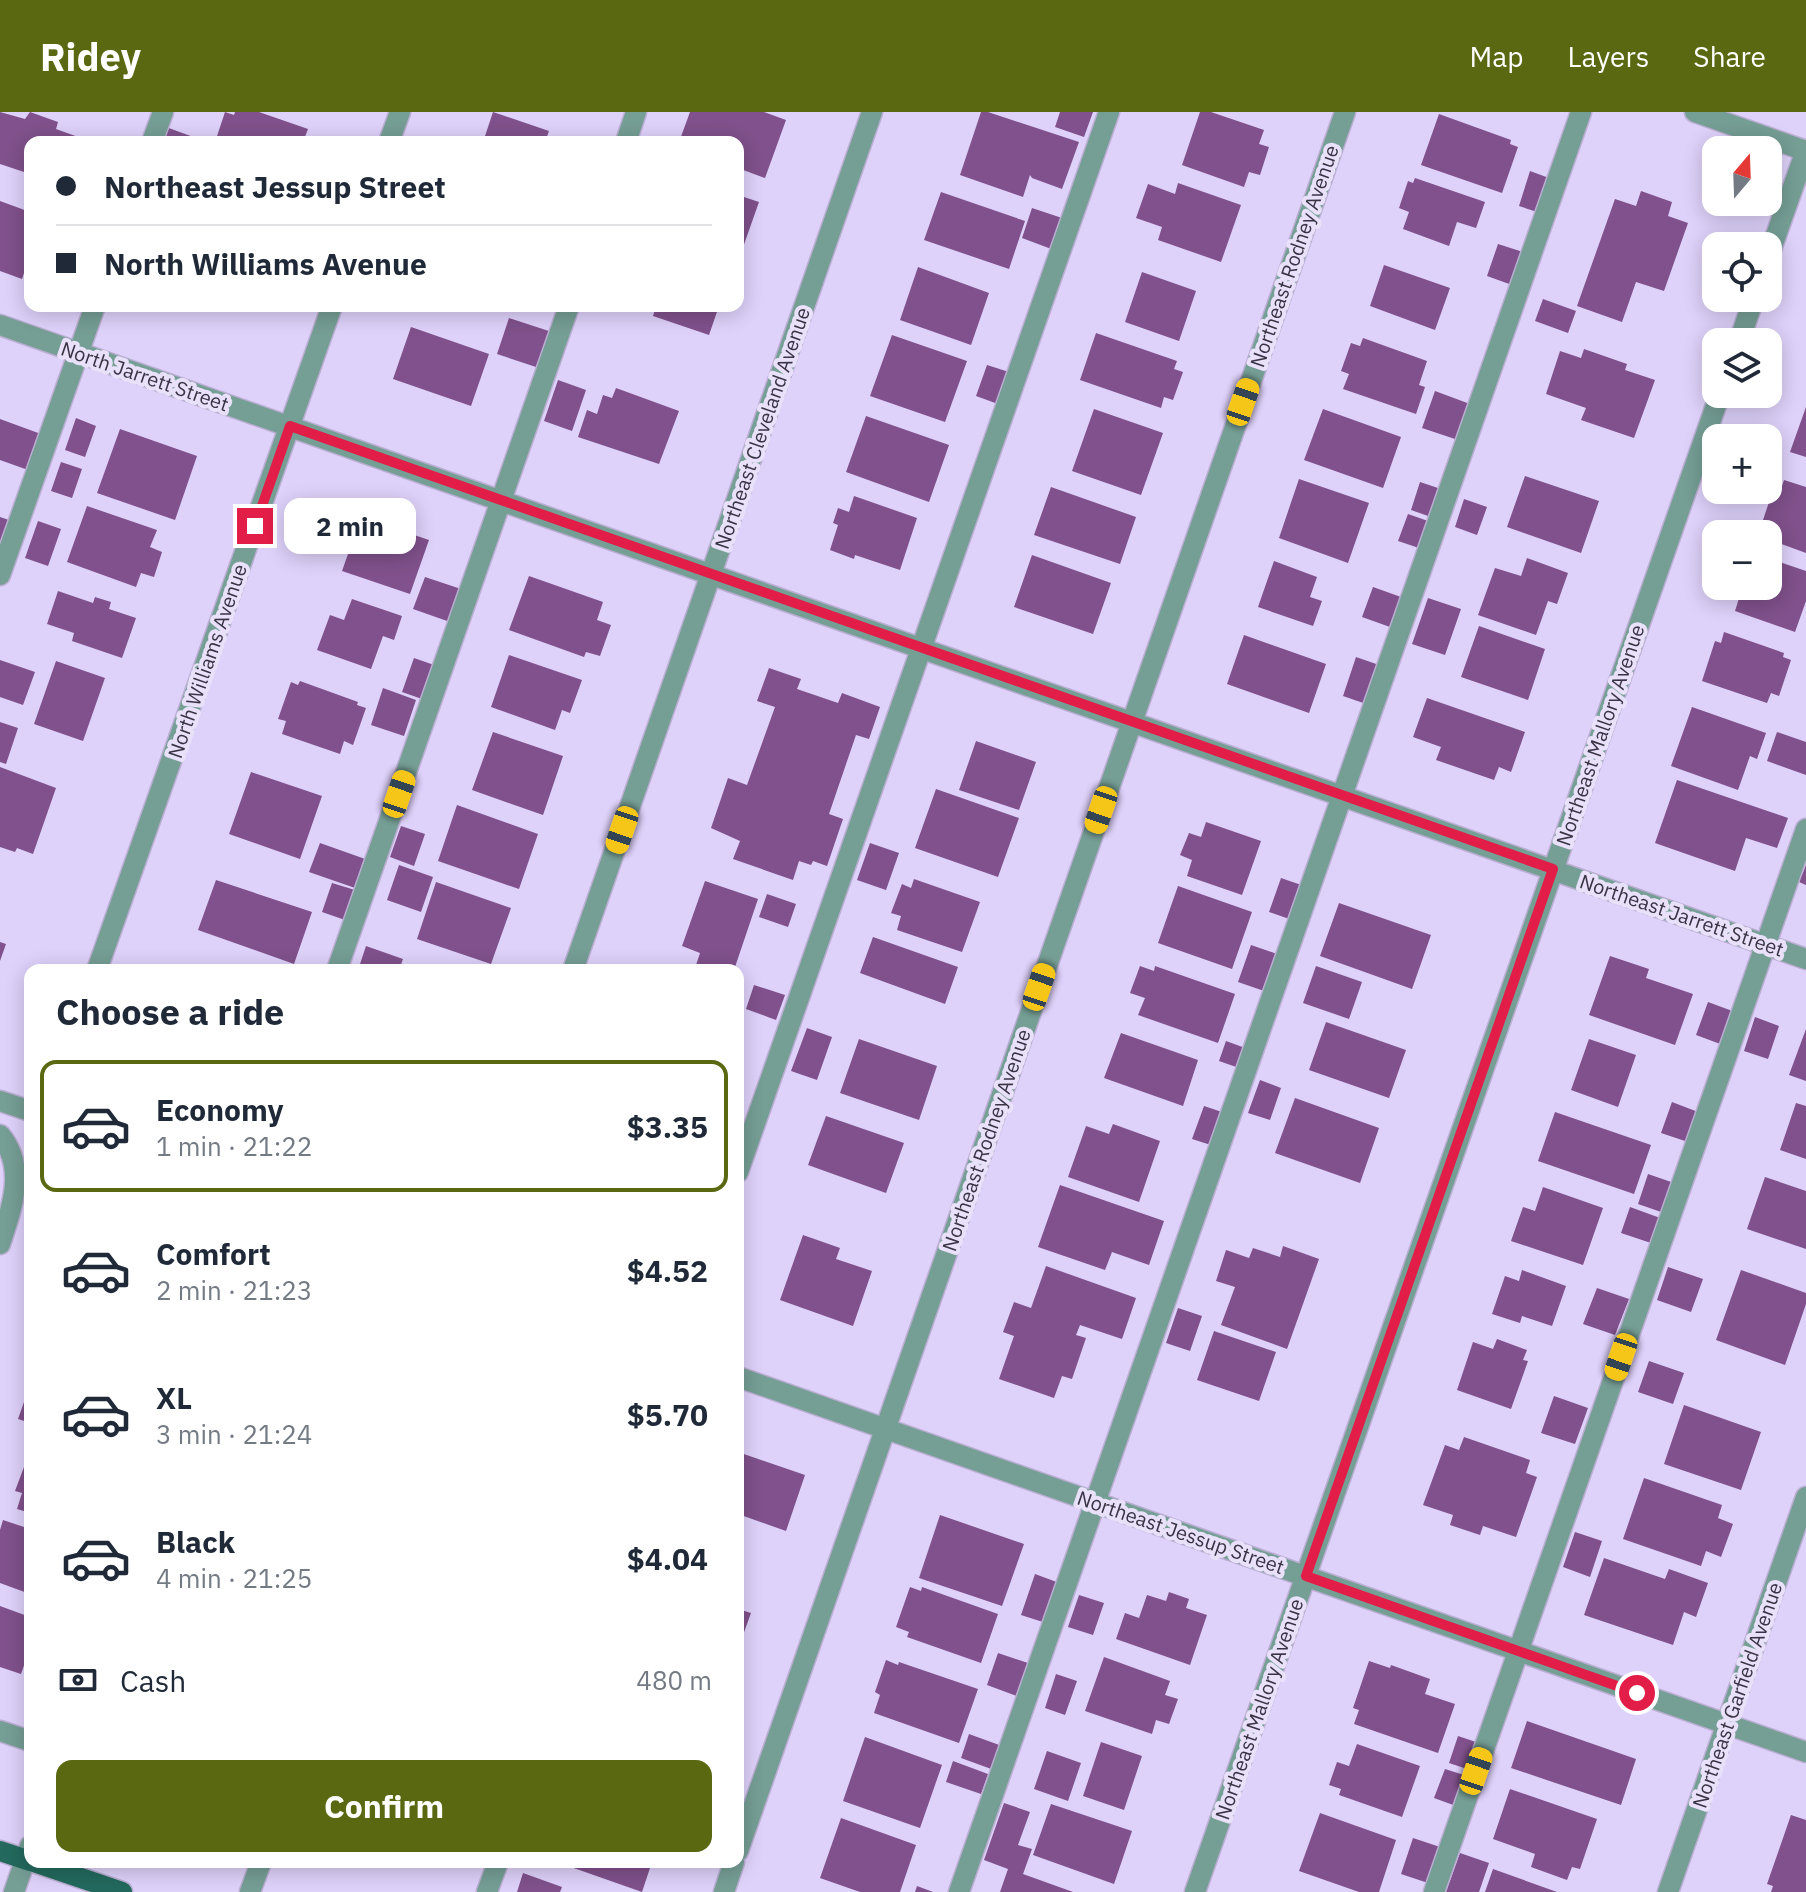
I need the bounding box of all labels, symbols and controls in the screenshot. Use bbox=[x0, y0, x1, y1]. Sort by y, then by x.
text: Ridey bbox=[40, 32, 141, 81]
text: Map bbox=[1469, 38, 1523, 75]
text: Layers bbox=[1567, 38, 1649, 75]
text: Share bbox=[1693, 38, 1766, 75]
north arrow bbox=[1702, 136, 1782, 216]
map controls bbox=[1702, 136, 1782, 600]
street label: Northeast Rodney Avenue bbox=[1243, 141, 1345, 371]
text: Northeast Jessup Street bbox=[104, 167, 446, 206]
button: locate bbox=[1702, 232, 1782, 312]
text: North Williams Avenue bbox=[104, 244, 427, 283]
street label: Northeast Cleveland Avenue bbox=[708, 303, 816, 553]
button: layers bbox=[1702, 328, 1782, 408]
street label: North Jarrett Street bbox=[58, 335, 232, 417]
car bbox=[1224, 375, 1262, 429]
button: + bbox=[1702, 424, 1782, 504]
callout: 2 min bbox=[283, 498, 415, 554]
route end bbox=[237, 508, 273, 544]
text: 2 min bbox=[316, 509, 384, 543]
button: − bbox=[1702, 520, 1782, 600]
street label: North Williams Avenue bbox=[161, 560, 253, 762]
street label: Northeast Mallory Avenue bbox=[1549, 621, 1651, 849]
car bbox=[380, 767, 418, 821]
car bbox=[1082, 783, 1120, 837]
car bbox=[603, 803, 641, 857]
street label: Northeast Jarrett Street bbox=[1576, 867, 1788, 963]
car bbox=[1020, 960, 1058, 1014]
text: Choose a ride bbox=[56, 988, 284, 1035]
street label: Northeast Rodney Avenue bbox=[935, 1025, 1037, 1255]
icon: car bbox=[60, 1090, 132, 1162]
text: Economy bbox=[156, 1090, 284, 1129]
text: $3.35 bbox=[627, 1107, 708, 1146]
text: 1 min · 21:22 bbox=[156, 1129, 312, 1163]
icon: car bbox=[60, 1234, 132, 1306]
text: Comfort bbox=[156, 1234, 271, 1273]
text: $4.52 bbox=[627, 1251, 708, 1290]
text: 2 min · 21:23 bbox=[156, 1273, 312, 1307]
car bbox=[1602, 1330, 1640, 1384]
icon: car bbox=[60, 1378, 132, 1450]
text: XL bbox=[156, 1378, 192, 1417]
text: $5.70 bbox=[627, 1395, 708, 1434]
text: 3 min · 21:24 bbox=[156, 1417, 312, 1451]
street label: Northeast Jessup Street bbox=[1074, 1484, 1288, 1580]
icon: car bbox=[60, 1522, 132, 1594]
text: Black bbox=[156, 1522, 235, 1561]
text: $4.04 bbox=[627, 1539, 708, 1578]
text: 4 min · 21:25 bbox=[156, 1561, 312, 1595]
street label: Northeast Garfield Avenue bbox=[1686, 1579, 1788, 1811]
street label: Northeast Mallory Avenue bbox=[1208, 1595, 1310, 1823]
icon: cash bbox=[56, 1658, 100, 1702]
text: Cash bbox=[120, 1661, 186, 1700]
text: 480 m bbox=[636, 1663, 712, 1697]
route start bbox=[1619, 1675, 1655, 1711]
car bbox=[1457, 1744, 1495, 1798]
button: Confirm bbox=[56, 1760, 712, 1852]

